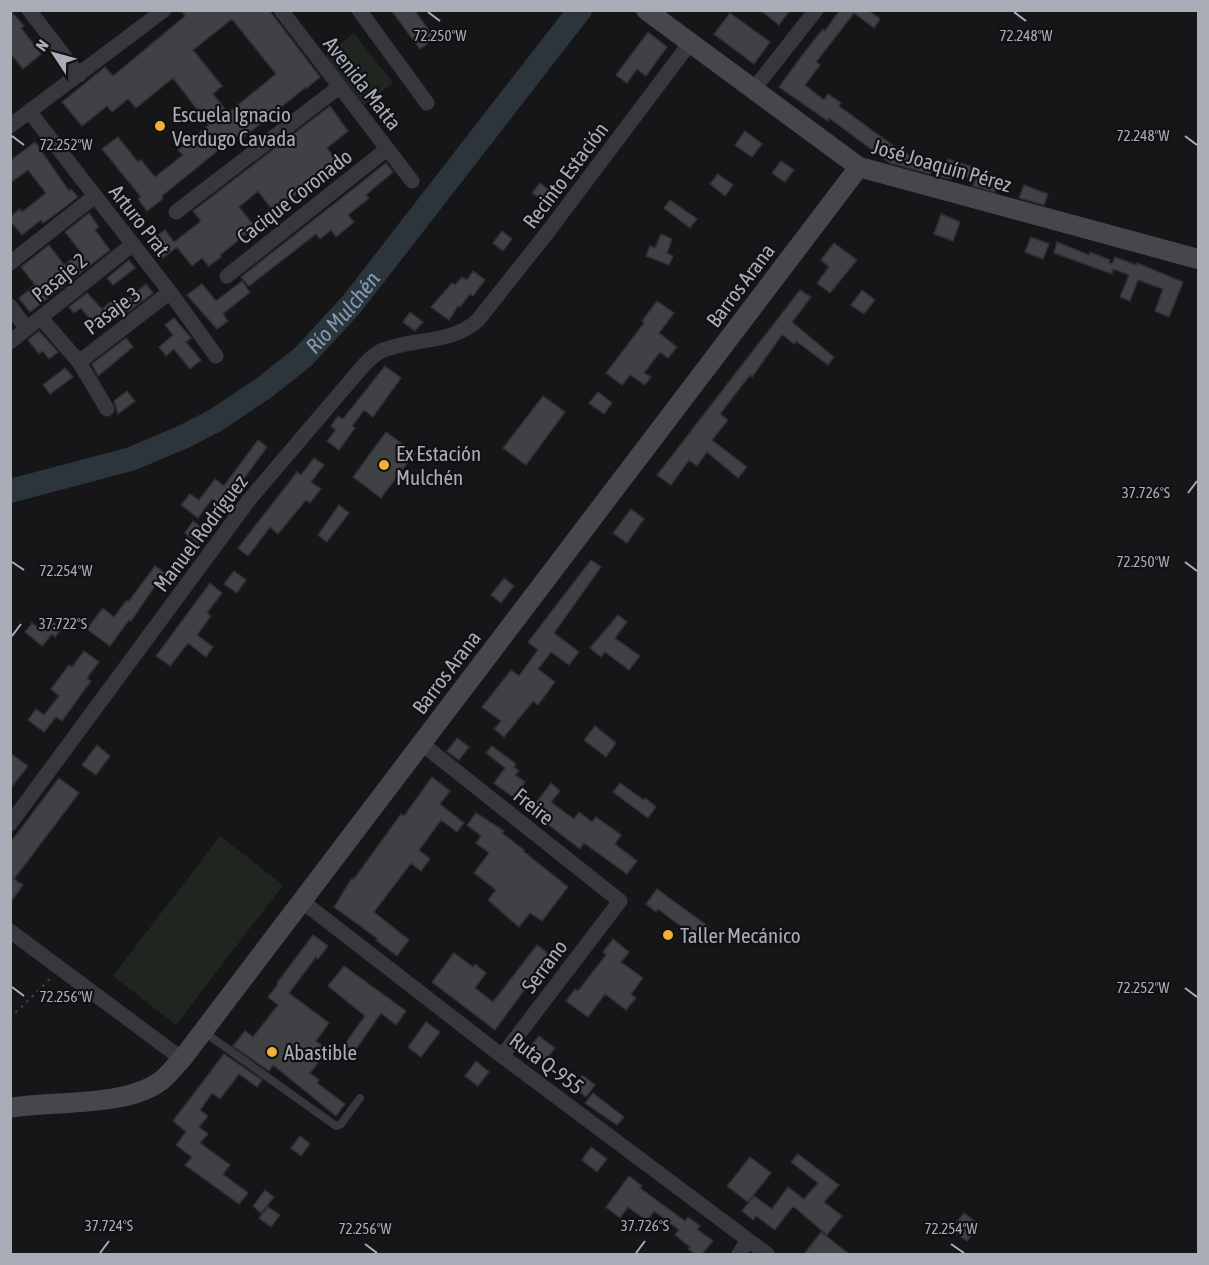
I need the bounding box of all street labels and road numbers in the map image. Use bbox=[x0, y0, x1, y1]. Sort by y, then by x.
street label: Avenida Matta bbox=[319, 32, 407, 134]
street label: Recinto Estación bbox=[517, 117, 613, 233]
street label: José Joaquín Pérez bbox=[870, 134, 1015, 196]
street label: Cacique Coronado bbox=[232, 144, 356, 248]
street label: Arturo Prat bbox=[105, 180, 175, 260]
street label: Barros Arana bbox=[701, 239, 779, 331]
street label: Pasaje 2 bbox=[27, 248, 91, 306]
street label: Pasaje 3 bbox=[79, 281, 145, 339]
street label: Manuel Rodríguez bbox=[148, 470, 252, 596]
street label: Barros Arana bbox=[407, 626, 485, 718]
street label: Freire bbox=[509, 783, 559, 829]
street label: Serrano bbox=[516, 935, 572, 997]
street label: Ruta Q-955 bbox=[505, 1027, 589, 1099]

